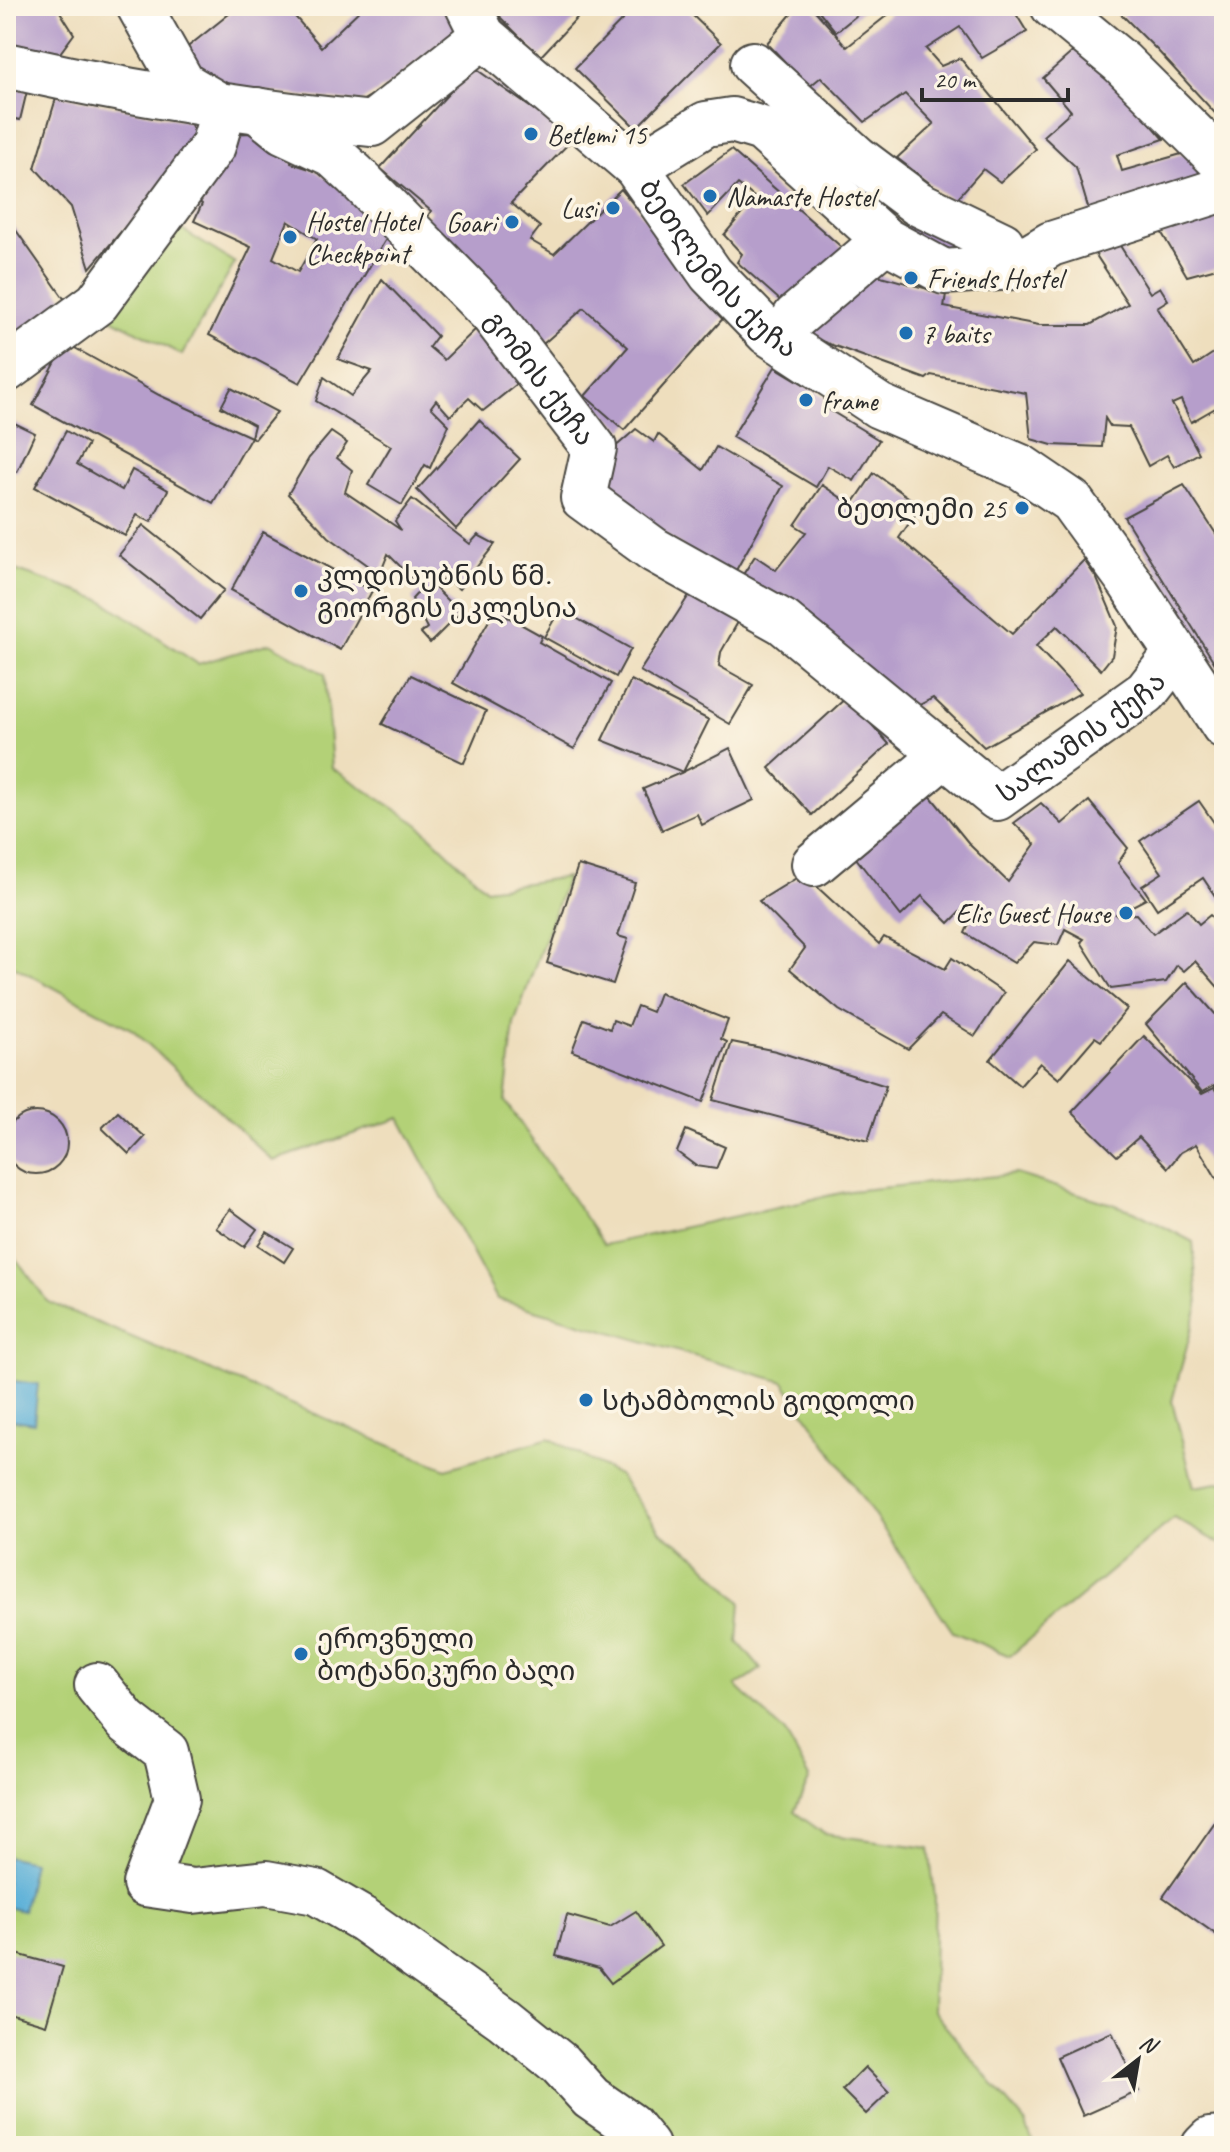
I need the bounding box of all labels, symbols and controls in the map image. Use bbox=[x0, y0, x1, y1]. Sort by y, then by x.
scale bar bbox=[922, 52, 1068, 102]
text: 20 m bbox=[934, 65, 977, 95]
place label: Betlemi 15 bbox=[547, 117, 648, 152]
marker: Betlemi 15 bbox=[522, 125, 540, 143]
street label: ბეთლემის ქუჩა bbox=[632, 171, 804, 365]
place label: Namaste Hostel bbox=[726, 179, 880, 214]
marker: Namaste Hostel bbox=[701, 187, 719, 205]
place label: Lusi bbox=[561, 191, 601, 226]
marker: Lusi bbox=[604, 199, 622, 217]
place label: Hostel Hotel Checkpoint bbox=[306, 204, 425, 271]
place label: Goari bbox=[446, 205, 500, 240]
marker: Goari bbox=[503, 213, 521, 231]
marker: Hostel Hotel Checkpoint bbox=[281, 228, 299, 246]
place label: Friends Hostel bbox=[927, 261, 1068, 296]
marker: Friends Hostel bbox=[902, 269, 920, 287]
street label: გომის ქუჩა bbox=[478, 303, 603, 452]
place label: 7 baits bbox=[922, 316, 992, 351]
marker: 7 baits bbox=[897, 324, 915, 342]
place label: frame bbox=[822, 383, 879, 418]
marker: frame bbox=[797, 391, 815, 409]
place label: ბეთლემი 25 bbox=[837, 491, 1007, 526]
marker: ბეთლემი 25 bbox=[1013, 499, 1031, 517]
place label: კლდისუბნის წმ. გიორგის ეკლესია bbox=[317, 558, 577, 625]
marker: კლდისუბნის წმ. გიორგის ეკლესია bbox=[292, 582, 310, 600]
street label: სალამის ქუჩა bbox=[990, 665, 1173, 810]
place label: Elis Guest House bbox=[956, 896, 1112, 931]
marker: Elis Guest House bbox=[1117, 904, 1135, 922]
place label: სტამბოლის გოდოლი bbox=[602, 1383, 915, 1418]
marker: სტამბოლის გოდოლი bbox=[577, 1391, 595, 1409]
place label: ეროვნული ბოტანიკური ბაღი bbox=[317, 1621, 575, 1688]
marker: ეროვნული ბოტანიკური ბაღი bbox=[292, 1645, 310, 1663]
north arrow bbox=[1098, 2020, 1178, 2100]
text: N bbox=[1135, 2028, 1164, 2061]

